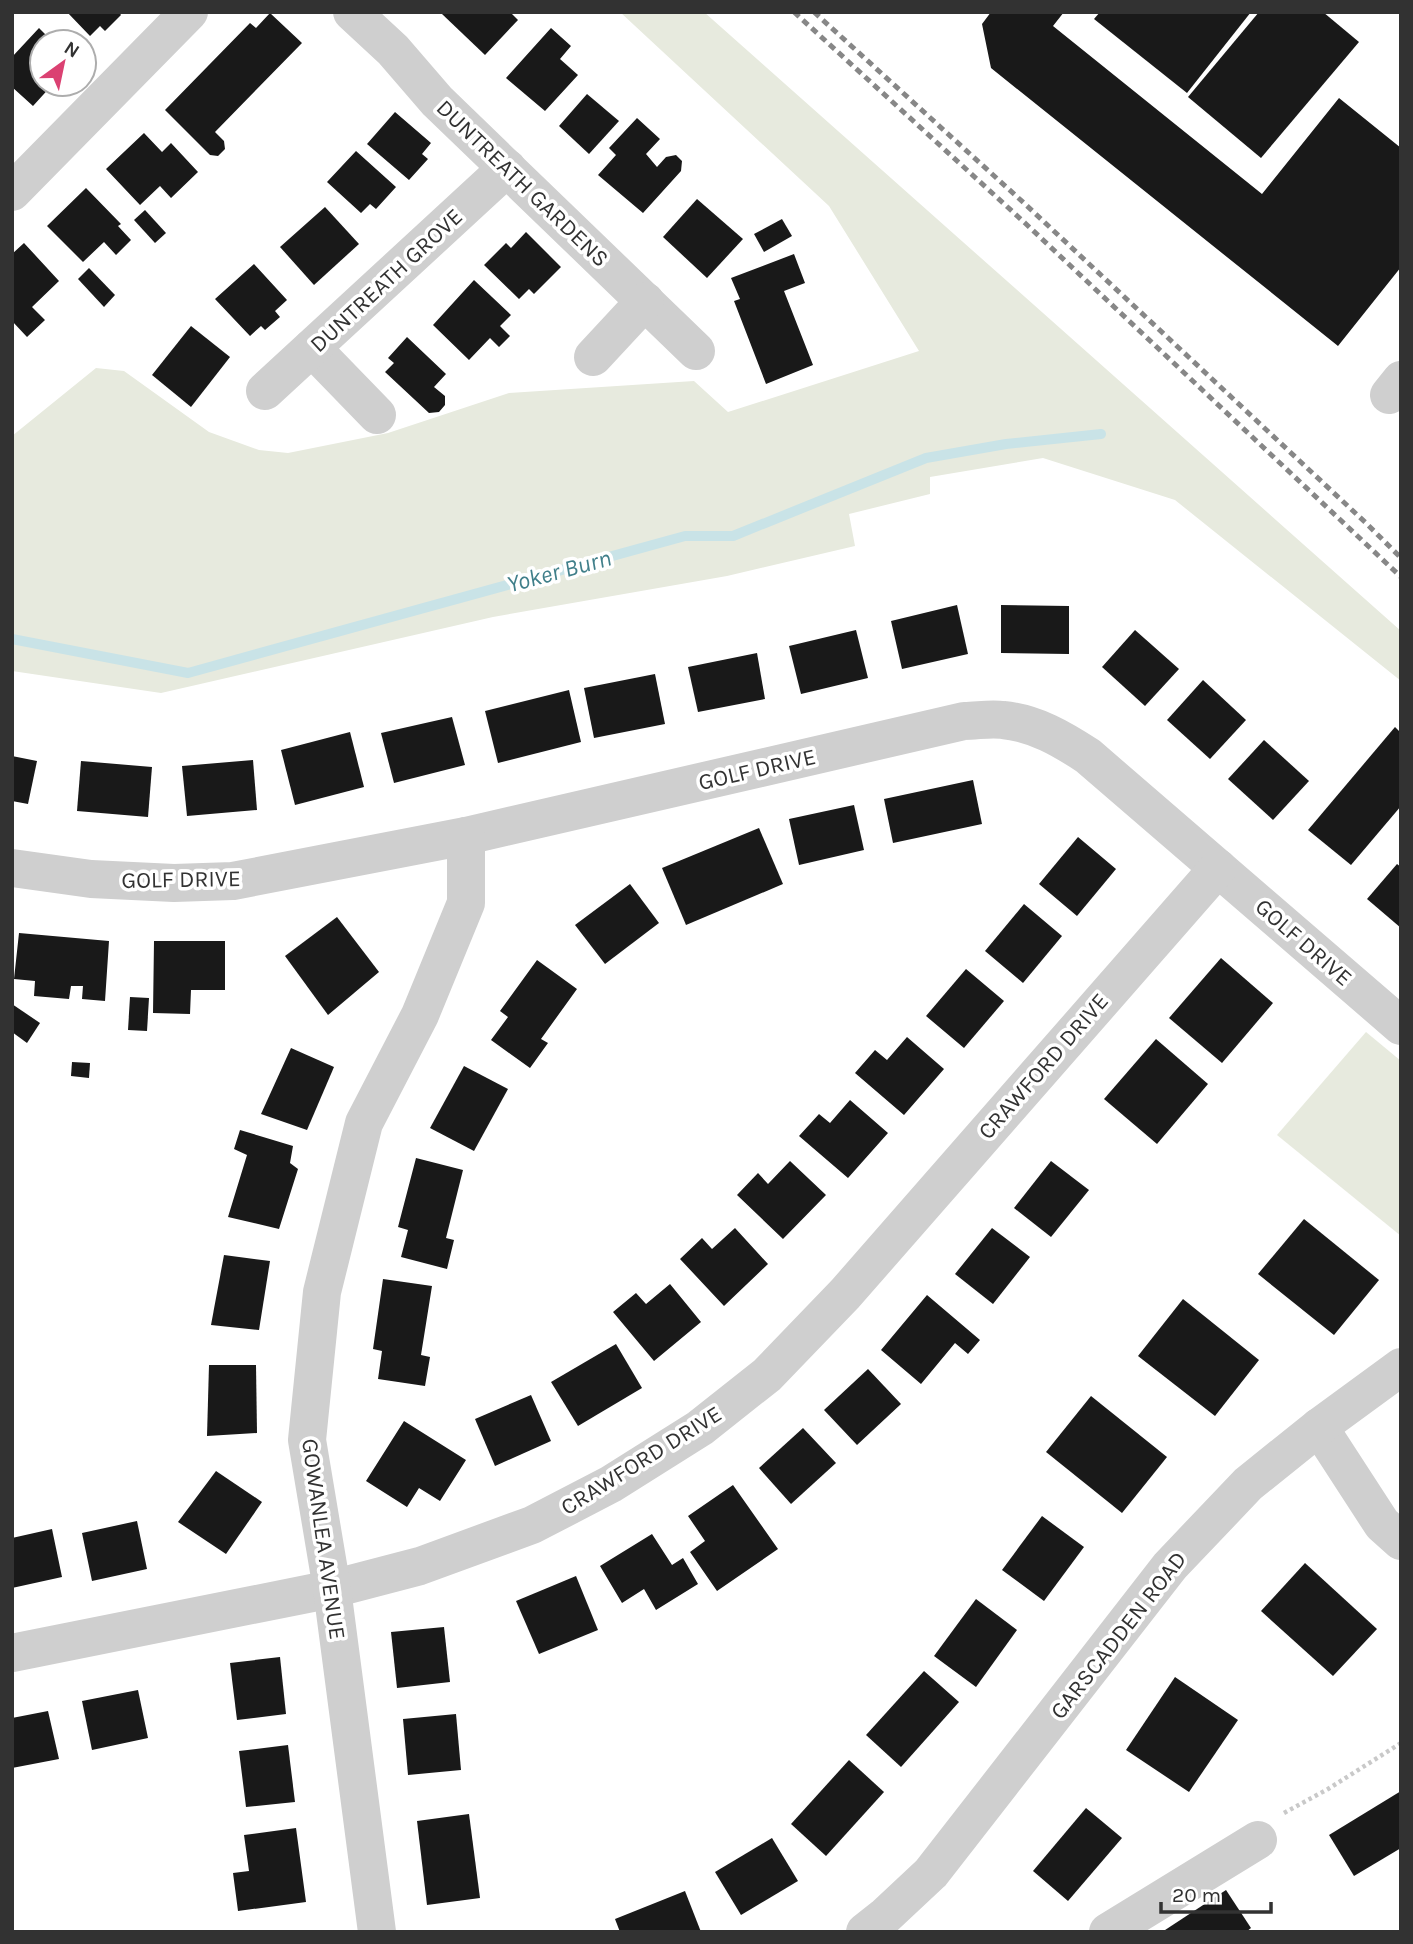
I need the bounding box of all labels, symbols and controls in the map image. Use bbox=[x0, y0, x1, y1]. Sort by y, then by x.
north arrow bbox=[28, 28, 98, 98]
text: N bbox=[60, 37, 83, 63]
street label: DUNTREATH GARDENS bbox=[431, 94, 614, 273]
street label: DUNTREATH GROVE bbox=[305, 203, 468, 358]
water label: Yoker Burn bbox=[504, 544, 614, 598]
street label: GOLF DRIVE bbox=[696, 743, 818, 796]
street label: GOLF DRIVE bbox=[121, 865, 241, 894]
street label: GOLF DRIVE bbox=[1250, 893, 1358, 992]
street label: CRAWFORD DRIVE bbox=[973, 988, 1114, 1145]
street label: CRAWFORD DRIVE bbox=[556, 1400, 727, 1521]
street label: GOWANLEA AVENUE bbox=[296, 1437, 351, 1641]
street label: GARSCADDEN ROAD bbox=[1045, 1546, 1192, 1724]
scale bar bbox=[1161, 1870, 1271, 1914]
text: 20 m bbox=[1172, 1883, 1221, 1907]

